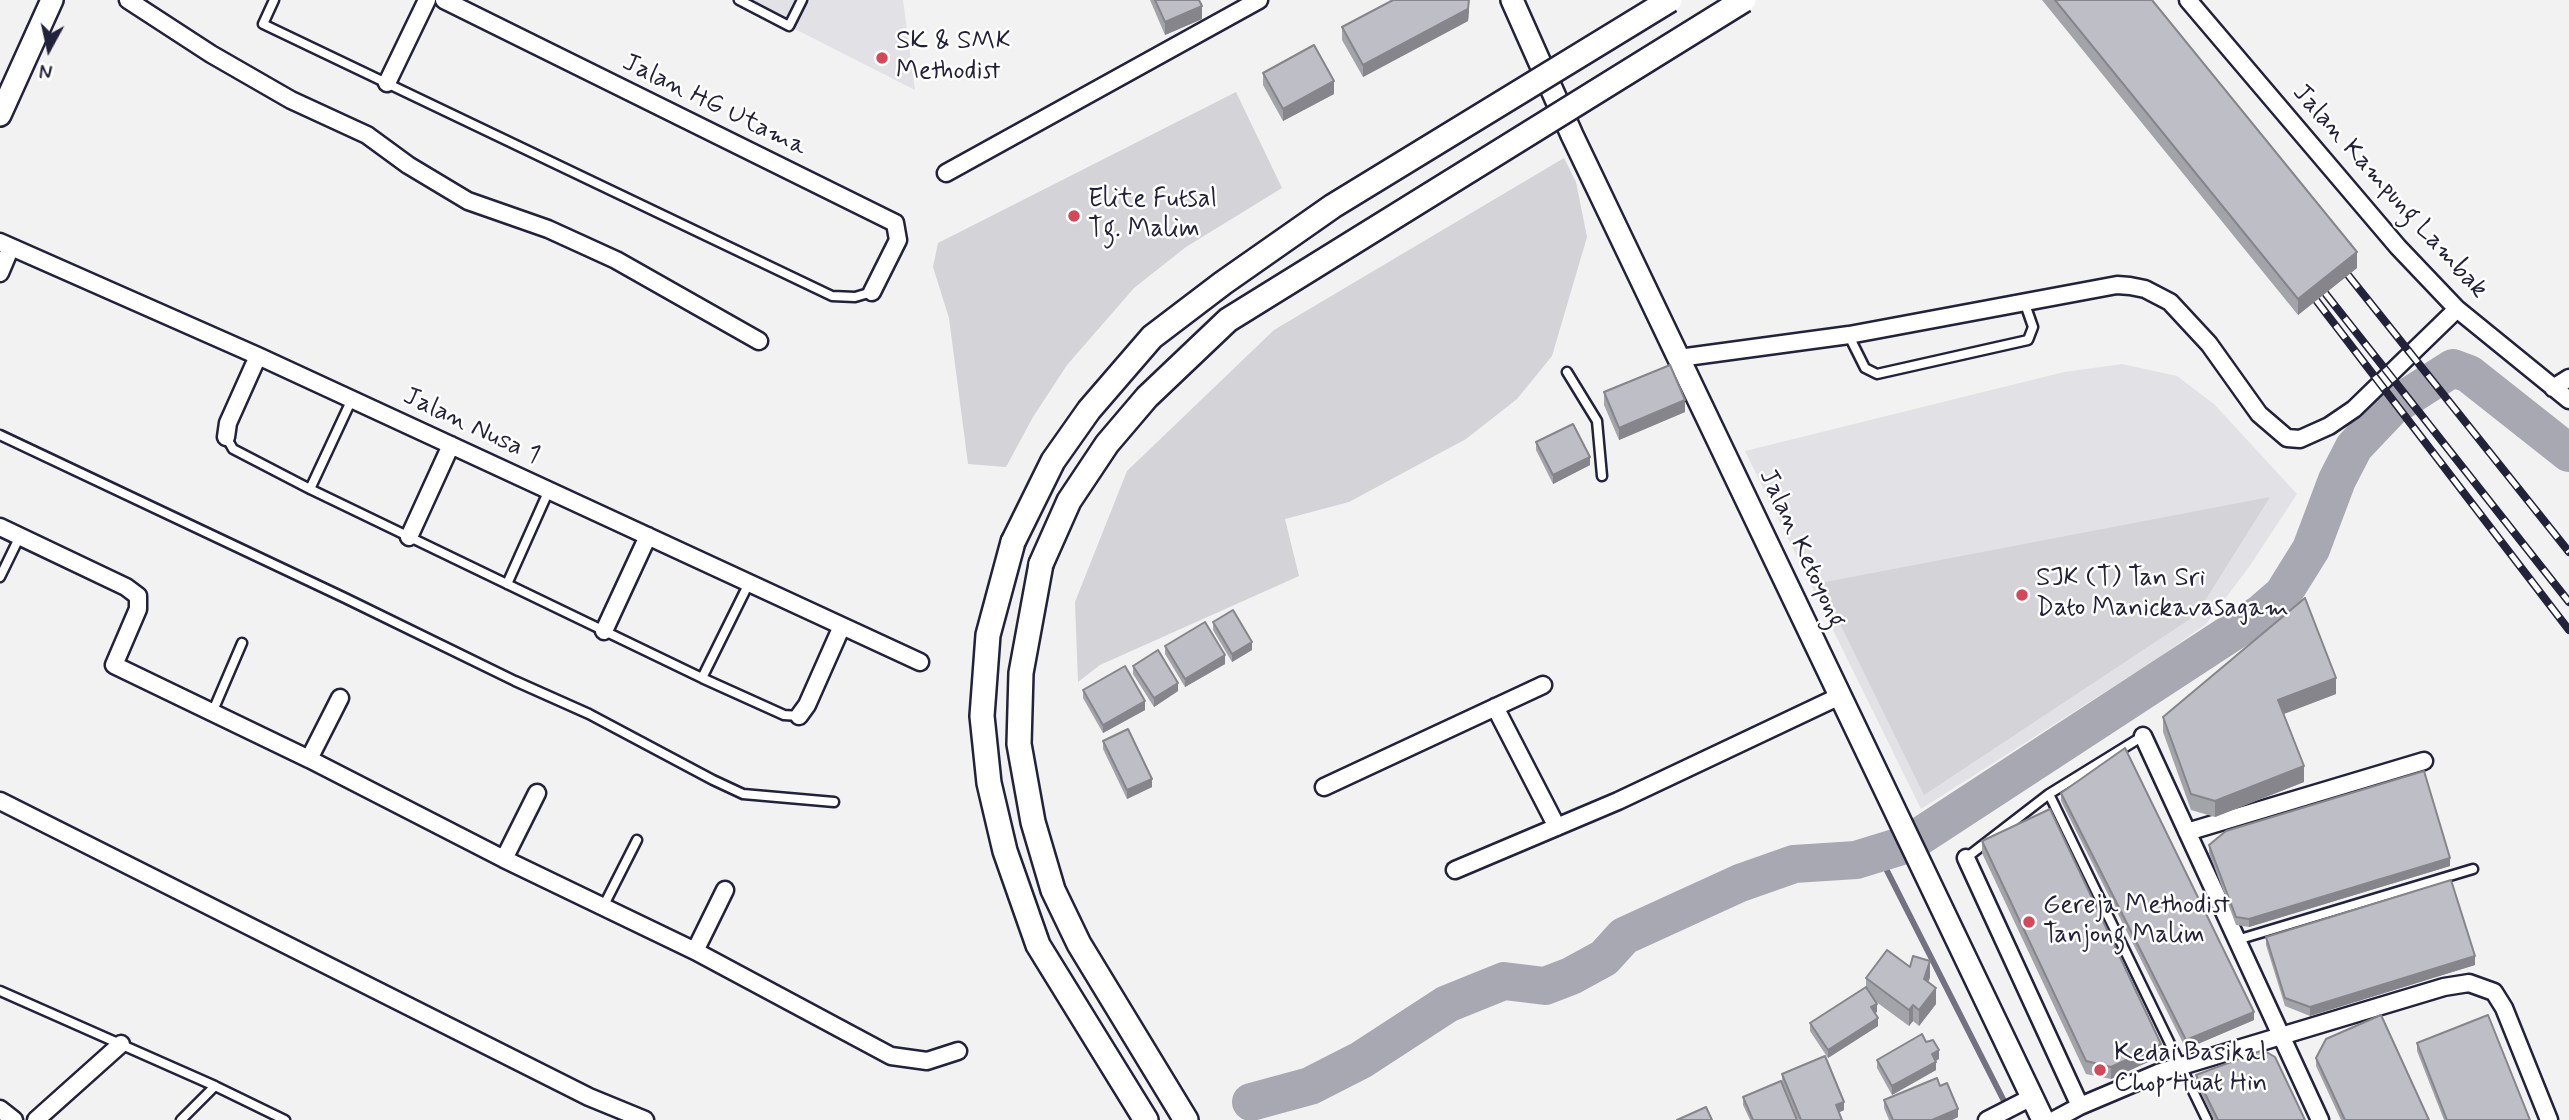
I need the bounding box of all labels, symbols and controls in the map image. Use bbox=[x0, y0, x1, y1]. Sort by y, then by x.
north arrow bbox=[14, 14, 84, 84]
place label: SK & SMK Methodist bbox=[896, 27, 1011, 88]
street label: Jalan HG Utama bbox=[617, 48, 811, 164]
marker: SK & SMK Methodist bbox=[874, 50, 890, 66]
text: N bbox=[38, 57, 54, 84]
street label: Jalan Kampung Lambak bbox=[2285, 78, 2493, 306]
place label: Elite Futsal Tg. Malim bbox=[1088, 185, 1217, 246]
marker: Elite Futsal Tg. Malim bbox=[1066, 208, 1082, 224]
street label: Jalan Nusa 1 bbox=[398, 382, 544, 472]
street label: Jalan Ketoyong bbox=[1751, 465, 1851, 633]
place label: SJK (T) Tan Sri Dato Manickavasagam bbox=[2036, 564, 2289, 626]
marker: SJK (T) Tan Sri Dato Manickavasagam bbox=[2014, 587, 2030, 603]
place label: Gereja Methodist Tanjong Malim bbox=[2043, 891, 2230, 953]
marker: Gereja Methodist Tanjong Malim bbox=[2021, 914, 2037, 930]
place label: Kedai Basikal Chop Huat Hin bbox=[2114, 1039, 2267, 1100]
marker: Kedai Basikal Chop Huat Hin bbox=[2092, 1062, 2108, 1078]

